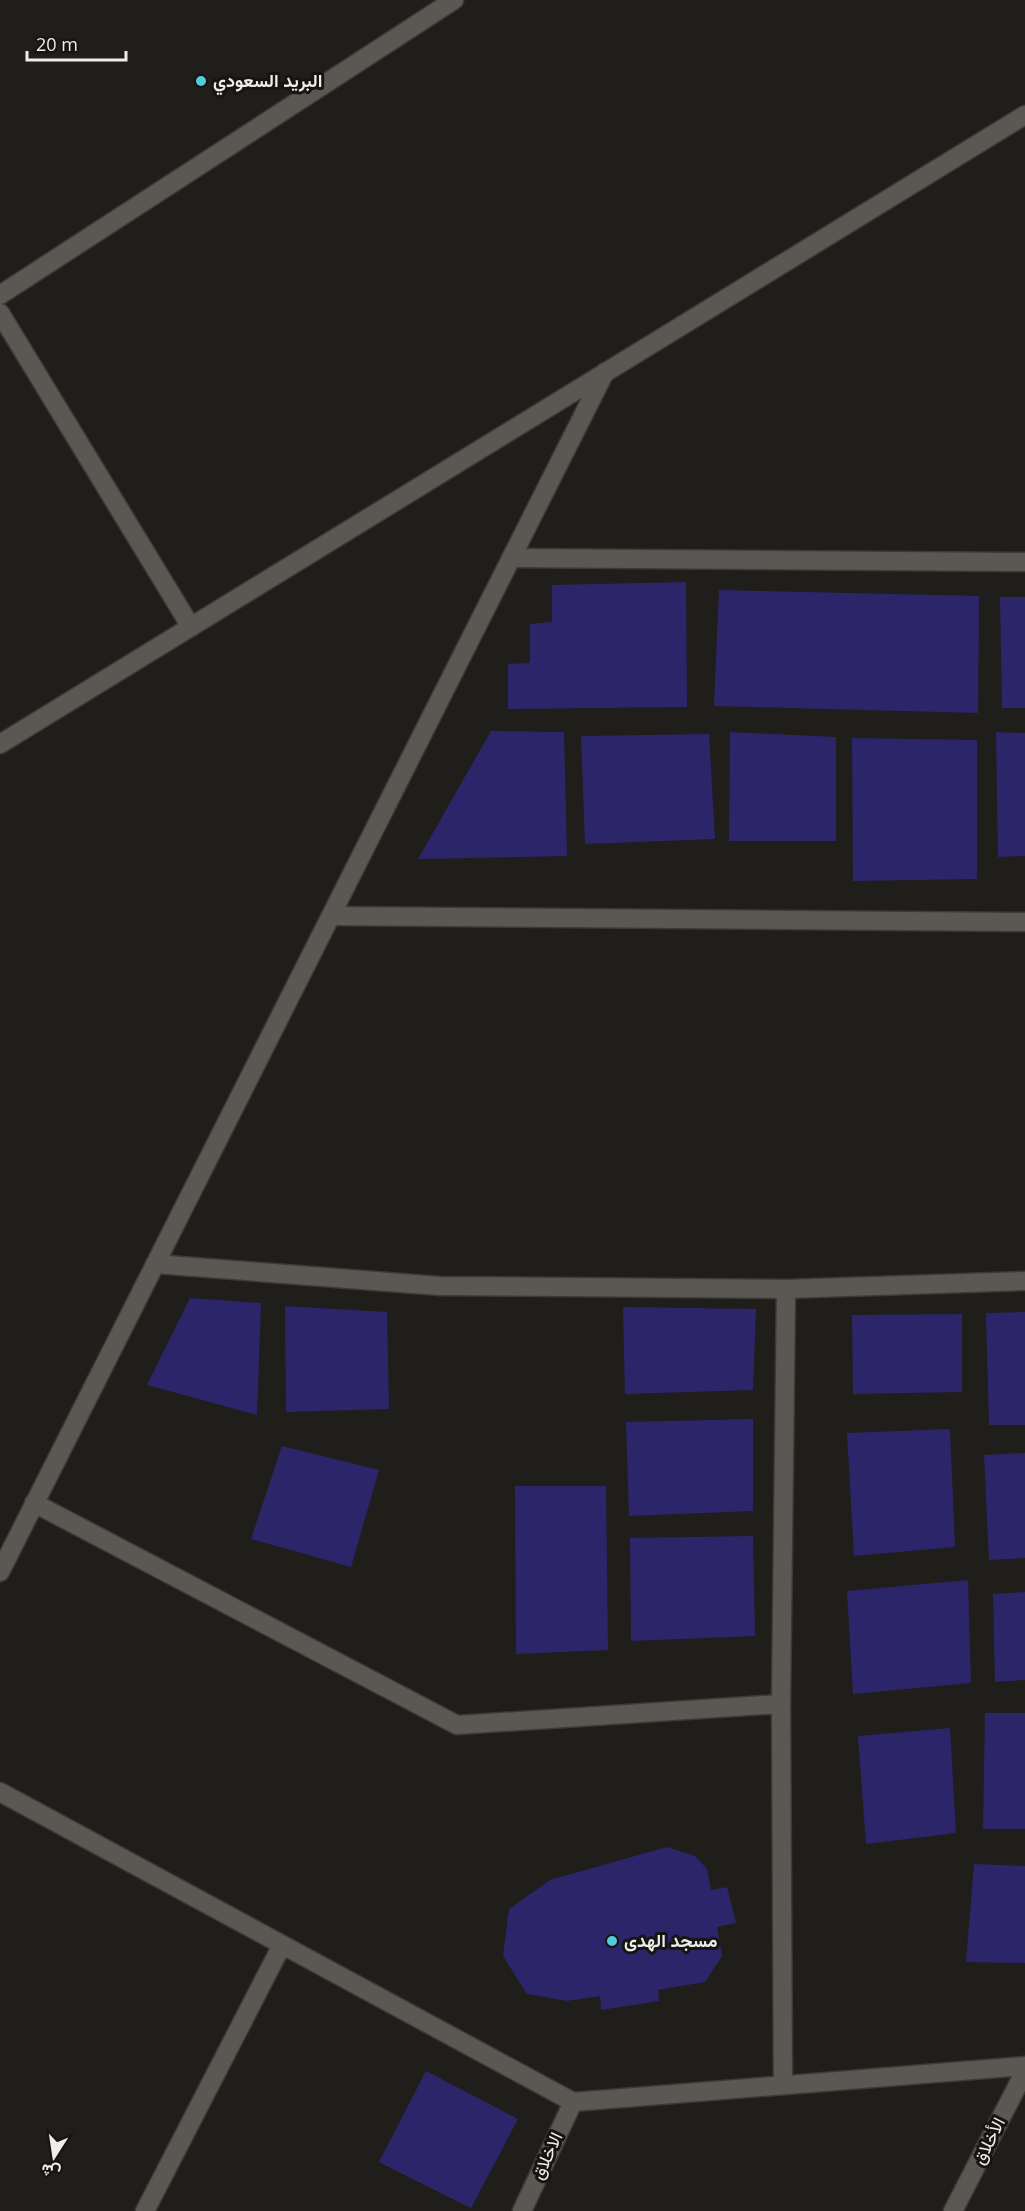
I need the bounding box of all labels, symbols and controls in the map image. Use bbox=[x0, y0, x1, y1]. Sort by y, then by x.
scale bar bbox=[27, 24, 126, 62]
text: 20 m bbox=[36, 32, 78, 56]
place label: البريد السعودي bbox=[213, 68, 322, 96]
marker: البريد السعودي bbox=[194, 74, 208, 88]
place label: مسجد الهدى bbox=[624, 1928, 718, 1952]
marker: مسجد الهدى bbox=[605, 1934, 619, 1948]
street label: الأخلاق bbox=[966, 2113, 1010, 2168]
north arrow bbox=[24, 2127, 84, 2187]
street label: الاخلاق bbox=[525, 2128, 567, 2183]
text: ش bbox=[39, 2159, 63, 2184]

